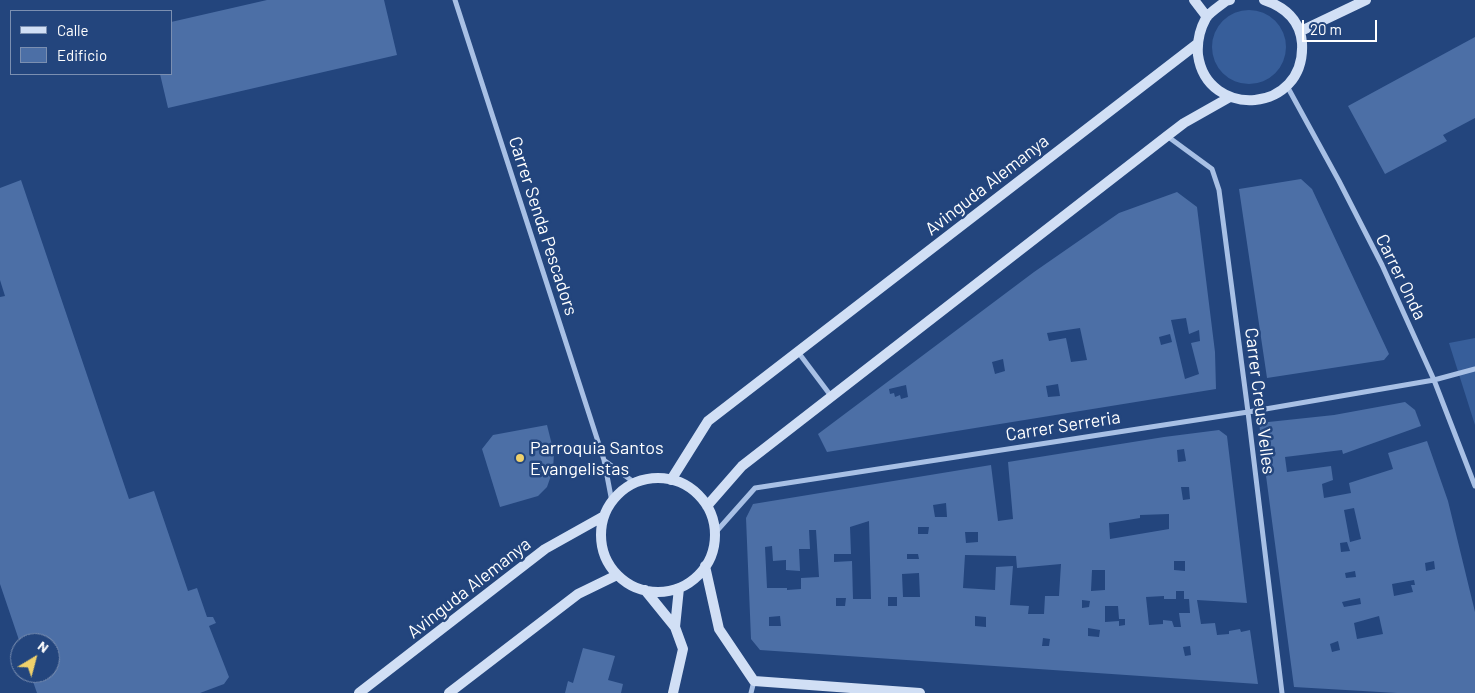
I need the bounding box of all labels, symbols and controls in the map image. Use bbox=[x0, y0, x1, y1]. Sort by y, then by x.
legend bbox=[10, 10, 172, 75]
scale bar bbox=[1305, 10, 1380, 42]
text: 20 m bbox=[1310, 20, 1342, 38]
text: Calle bbox=[57, 21, 89, 39]
text: Edificio bbox=[57, 46, 107, 64]
street label: Avinguda Alemanya bbox=[921, 130, 1053, 240]
street label: Carrer Senda Pescadors bbox=[504, 134, 582, 318]
street label: Carrer Onda bbox=[1371, 231, 1431, 323]
street label: Carrer Creus Velles bbox=[1240, 327, 1280, 475]
street label: Carrer Serreria bbox=[1004, 406, 1122, 446]
place label: Parroquia Santos Evangelistas bbox=[530, 437, 664, 479]
marker: Parroquia Santos Evangelistas bbox=[514, 452, 526, 464]
street label: Avinguda Alemanya bbox=[403, 533, 535, 643]
north arrow bbox=[10, 633, 60, 683]
text: N bbox=[35, 637, 53, 656]

